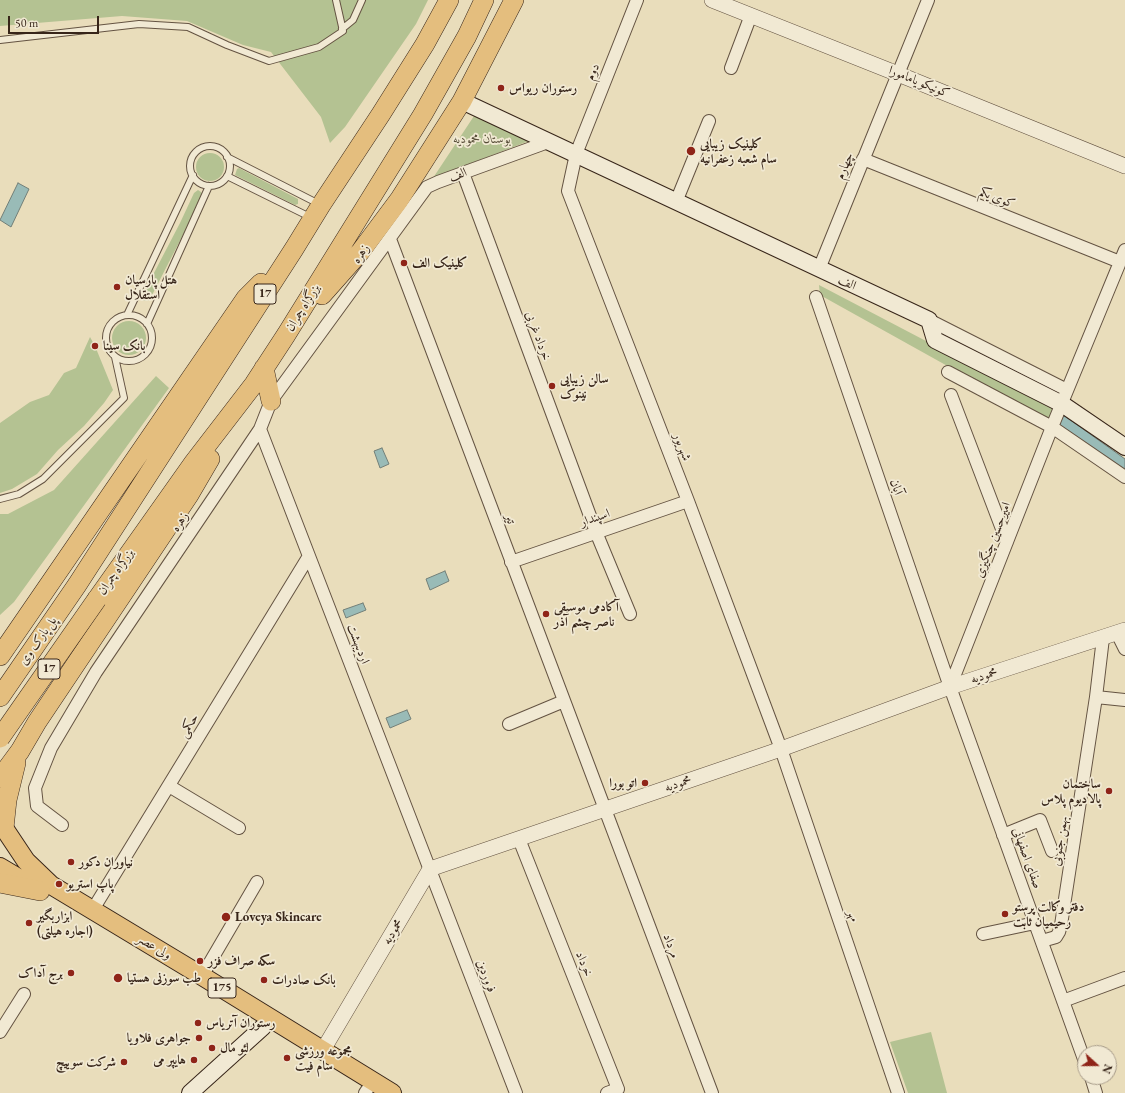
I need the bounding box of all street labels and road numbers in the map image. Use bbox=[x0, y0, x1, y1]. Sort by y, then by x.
street label: دوم bbox=[583, 61, 603, 83]
street label: کونیکو یامامورا bbox=[886, 63, 952, 101]
street label: چهارم bbox=[833, 150, 857, 182]
street label: الف bbox=[447, 165, 469, 185]
street label: کوی یکم bbox=[977, 184, 1017, 212]
street label: زهره bbox=[349, 241, 373, 267]
street label: الف bbox=[835, 272, 859, 294]
street label: بزرگراه چمران bbox=[282, 281, 324, 335]
road number: 17 bbox=[254, 284, 276, 304]
street label: خرداد غربی bbox=[522, 309, 554, 363]
street label: شهریور bbox=[670, 431, 694, 463]
street label: آبان bbox=[886, 477, 906, 497]
street label: امیرحسین چنگیزی bbox=[971, 500, 1015, 580]
street label: اسپندار bbox=[578, 506, 612, 530]
street label: زهره bbox=[168, 509, 192, 535]
street label: تیر bbox=[501, 512, 519, 526]
street label: بزرگراه چمران bbox=[94, 546, 138, 598]
street label: پل پارک وی bbox=[16, 614, 60, 668]
street label: اردیبهشت bbox=[343, 622, 373, 666]
road number: 17 bbox=[38, 659, 60, 679]
street label: محمودیه bbox=[969, 664, 999, 688]
street label: حکمی bbox=[176, 711, 202, 741]
street label: محمودیه bbox=[663, 772, 693, 796]
street label: بهمن جنوبی bbox=[1048, 815, 1072, 867]
street label: صفای اصفهانی bbox=[1009, 825, 1045, 891]
street label: مهر bbox=[844, 908, 862, 924]
street label: محمودیه bbox=[379, 916, 407, 948]
street label: ولی عصر bbox=[134, 931, 174, 963]
street label: مرداد bbox=[659, 931, 683, 961]
street label: خرداد bbox=[572, 949, 596, 979]
street label: فروردین bbox=[473, 957, 499, 995]
road number: 175 bbox=[208, 978, 236, 998]

